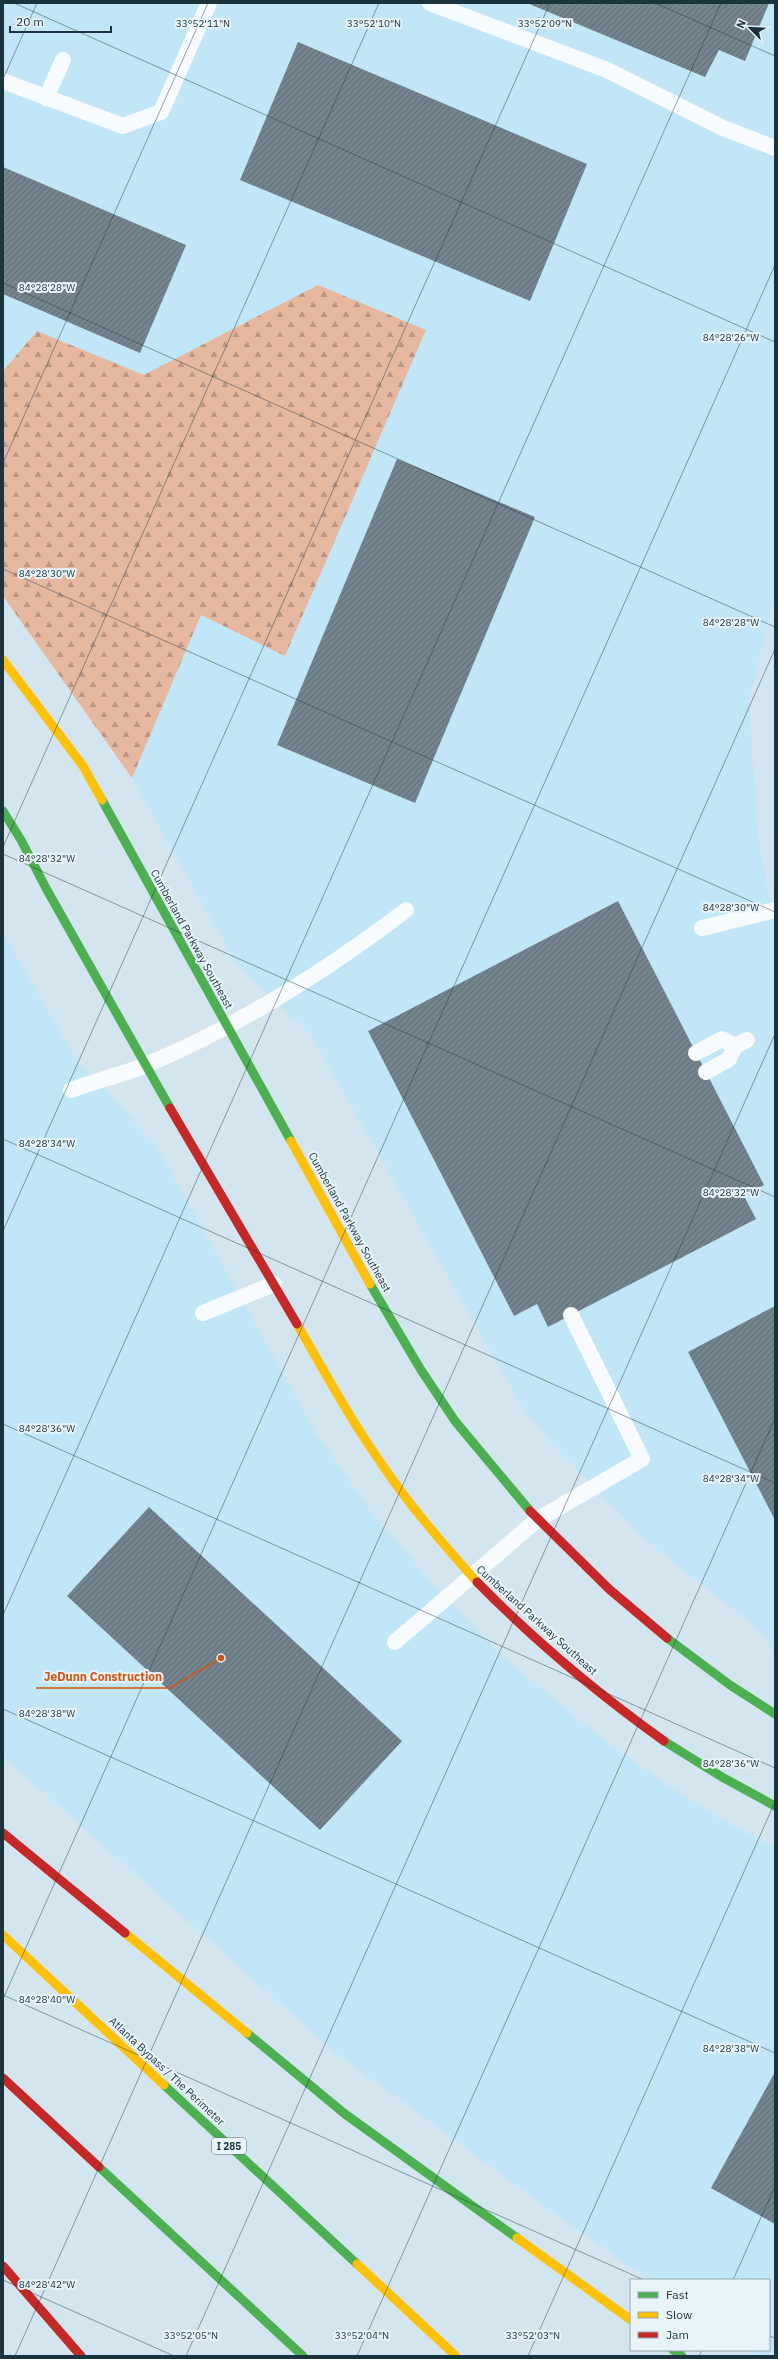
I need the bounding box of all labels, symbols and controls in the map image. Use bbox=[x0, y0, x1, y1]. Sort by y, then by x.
scale bar bbox=[10, 8, 111, 34]
north arrow bbox=[730, 8, 770, 48]
text: 20 m bbox=[16, 14, 44, 29]
text: 33°52'11"N bbox=[176, 17, 230, 30]
text: 33°52'10"N bbox=[347, 17, 401, 30]
text: 33°52'09"N bbox=[518, 17, 572, 30]
text: N bbox=[733, 17, 749, 30]
text: 84°28'28"W bbox=[19, 281, 75, 294]
text: 84°28'26"W bbox=[703, 331, 759, 344]
text: 84°28'30"W bbox=[19, 567, 75, 580]
text: 84°28'28"W bbox=[703, 616, 759, 629]
text: 84°28'32"W bbox=[19, 852, 75, 865]
street label: Cumberland Parkway Southeast bbox=[148, 867, 236, 1011]
text: 84°28'30"W bbox=[703, 901, 759, 914]
text: 84°28'34"W bbox=[19, 1137, 75, 1150]
street label: Cumberland Parkway Southeast bbox=[306, 1150, 394, 1294]
text: 84°28'32"W bbox=[703, 1186, 759, 1199]
text: 84°28'36"W bbox=[19, 1422, 75, 1435]
text: 84°28'34"W bbox=[703, 1472, 759, 1485]
street label: Cumberland Parkway Southeast bbox=[474, 1562, 600, 1678]
callout: JeDunn Construction bbox=[36, 1664, 170, 1688]
text: JeDunn Construction bbox=[44, 1669, 162, 1684]
text: 84°28'38"W bbox=[19, 1707, 75, 1720]
text: 84°28'36"W bbox=[703, 1757, 759, 1770]
text: 84°28'40"W bbox=[19, 1993, 75, 2006]
street label: Atlanta Bypass / The Perimeter bbox=[106, 2014, 228, 2128]
text: 84°28'38"W bbox=[703, 2042, 759, 2055]
road number: I 285 bbox=[212, 2138, 246, 2154]
text: 84°28'42"W bbox=[19, 2278, 75, 2291]
legend bbox=[630, 2279, 770, 2351]
text: Fast bbox=[666, 2287, 689, 2302]
text: Slow bbox=[666, 2307, 692, 2322]
text: Jam bbox=[666, 2327, 689, 2342]
text: 33°52'05"N bbox=[164, 2329, 218, 2342]
text: 33°52'04"N bbox=[335, 2329, 389, 2342]
text: 33°52'03"N bbox=[506, 2329, 560, 2342]

